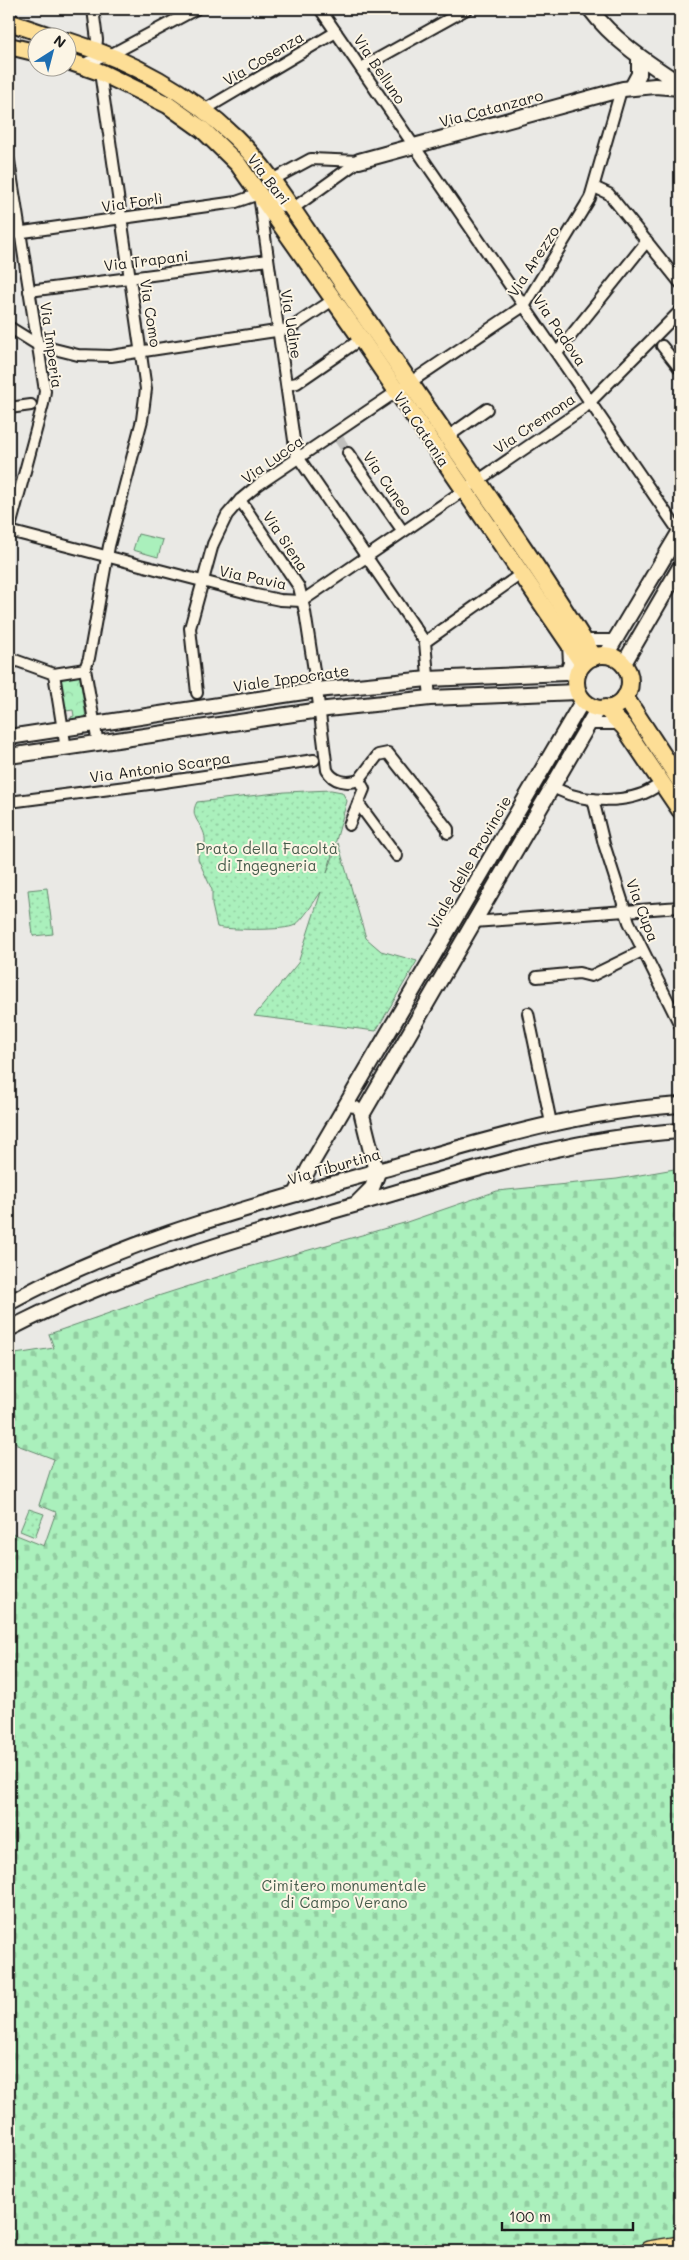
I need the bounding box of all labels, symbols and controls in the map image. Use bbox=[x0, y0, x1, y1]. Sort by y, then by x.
street label: Via Cosenza bbox=[219, 26, 307, 90]
north arrow bbox=[28, 28, 78, 78]
text: N bbox=[50, 30, 70, 52]
street label: Via Belluno bbox=[349, 30, 411, 108]
street label: Via Catanzaro bbox=[437, 84, 545, 131]
street label: Via Bari bbox=[243, 149, 295, 209]
street label: Via Forlì bbox=[100, 188, 164, 216]
street label: Via Arezzo bbox=[503, 221, 564, 300]
street label: Via Trapani bbox=[103, 245, 189, 275]
street label: Via Como bbox=[136, 277, 166, 349]
street label: Via Udine bbox=[277, 288, 307, 360]
street label: Via Padova bbox=[529, 290, 591, 370]
street label: Via Imperia bbox=[36, 301, 68, 389]
street label: Via Catania bbox=[389, 387, 455, 471]
street label: Via Cremona bbox=[489, 388, 579, 458]
street label: Via Lucca bbox=[237, 430, 307, 488]
street label: Via Cuneo bbox=[359, 447, 417, 519]
street label: Via Siena bbox=[259, 507, 313, 575]
street label: Via Pavia bbox=[217, 560, 289, 594]
street label: Viale Ippocrate bbox=[232, 660, 350, 696]
street label: Via Antonio Scarpa bbox=[88, 747, 232, 787]
street label: Viale delle Provincie bbox=[423, 792, 515, 932]
park label: Prato della Facoltà di Ingegneria bbox=[196, 838, 338, 875]
street label: Via Cupa bbox=[622, 876, 664, 944]
street label: Via Tiburtina bbox=[285, 1143, 383, 1189]
park label: Cimitero monumentale di Campo Verano bbox=[262, 1875, 426, 1912]
scale bar bbox=[502, 2200, 633, 2232]
text: 100 m bbox=[509, 2206, 551, 2226]

